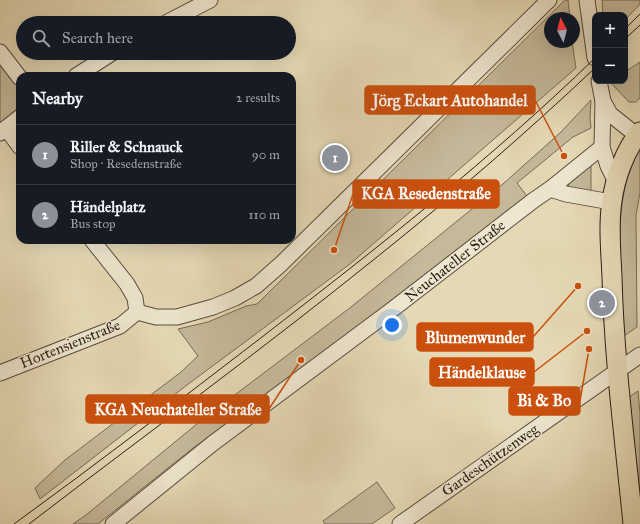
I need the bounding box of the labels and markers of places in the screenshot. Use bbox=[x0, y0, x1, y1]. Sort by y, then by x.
callout: Jörg Eckart Autohandel bbox=[365, 86, 535, 114]
pin: 1 bbox=[322, 143, 348, 173]
callout: KGA Resedenstraße bbox=[353, 180, 499, 208]
pin: 2 bbox=[589, 288, 615, 318]
callout: Blumenwunder bbox=[417, 323, 533, 351]
callout: Händelklause bbox=[430, 358, 534, 386]
callout: Bi & Bo bbox=[509, 387, 580, 415]
callout: KGA Neuchateller Straße bbox=[86, 395, 269, 423]

